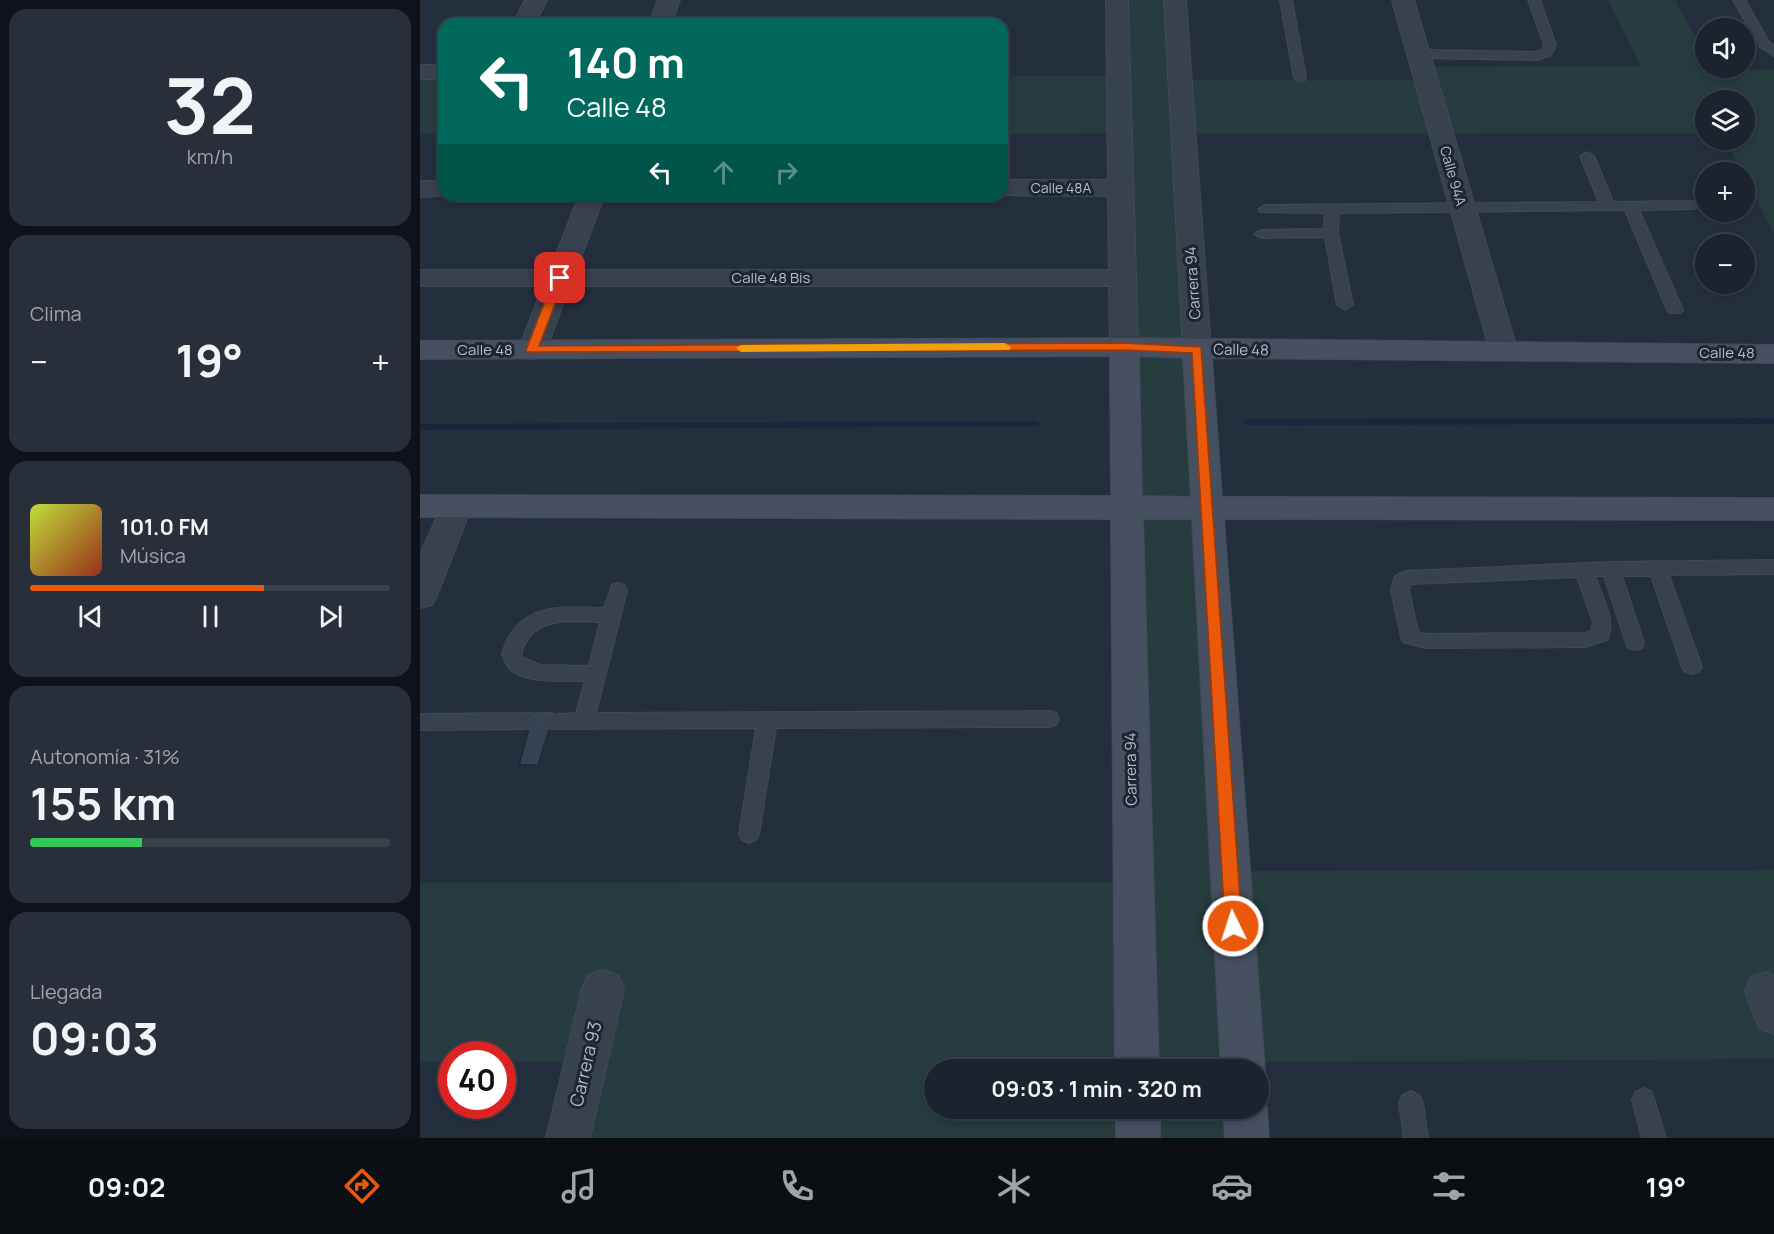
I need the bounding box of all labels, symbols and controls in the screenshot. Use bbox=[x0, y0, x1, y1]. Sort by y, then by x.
map controls bbox=[1695, 18, 1755, 294]
button: sound bbox=[1695, 18, 1755, 78]
text: 140 m bbox=[567, 33, 685, 91]
icon: left bbox=[468, 42, 546, 120]
text: 32 bbox=[164, 51, 256, 157]
text: Calle 48 bbox=[567, 88, 667, 125]
button: layers bbox=[1695, 90, 1755, 150]
text: km/h bbox=[187, 143, 233, 170]
street label: Calle 94A bbox=[1436, 144, 1471, 208]
icon: left bbox=[644, 156, 677, 189]
icon: ahead bbox=[707, 156, 740, 189]
icon: right bbox=[770, 156, 803, 189]
button: + bbox=[1695, 162, 1755, 222]
street label: Calle 48A bbox=[1031, 178, 1091, 197]
button: − bbox=[1695, 234, 1755, 294]
street label: Carrera 94 bbox=[1179, 246, 1206, 320]
pin bbox=[534, 252, 585, 303]
icon: arrive bbox=[543, 261, 576, 294]
street label: Calle 48 Bis bbox=[732, 267, 811, 288]
text: Clima bbox=[30, 300, 82, 327]
text: 19° bbox=[175, 329, 243, 391]
text: − bbox=[30, 339, 48, 384]
text: + bbox=[371, 339, 390, 384]
street label: Calle 48 bbox=[457, 339, 513, 360]
street label: Calle 48 bbox=[1213, 339, 1269, 360]
street label: Calle 48 bbox=[1699, 342, 1755, 363]
text: 101.0 FM bbox=[120, 512, 209, 542]
text: Música bbox=[120, 542, 186, 569]
icon: previous bbox=[74, 600, 107, 633]
icon: pause bbox=[194, 600, 227, 633]
icon: next bbox=[314, 600, 347, 633]
street label: Carrera 94 bbox=[1119, 732, 1142, 806]
text: Autonomía · 31% bbox=[30, 743, 180, 770]
text: 155 km bbox=[30, 772, 176, 834]
position arrow bbox=[1201, 894, 1265, 958]
text: Llegada bbox=[30, 978, 102, 1005]
text: 09:03 bbox=[30, 1007, 159, 1069]
street label: Carrera 93 bbox=[564, 1019, 607, 1109]
speed limit sign: 40 bbox=[438, 1041, 516, 1119]
text: 09:03 · 1 min · 320 m bbox=[991, 1074, 1202, 1104]
icon: directions bbox=[341, 1165, 383, 1207]
icon: music bbox=[558, 1165, 600, 1207]
icon: phone bbox=[776, 1165, 818, 1207]
icon: climate bbox=[993, 1165, 1035, 1207]
icon: car bbox=[1211, 1165, 1253, 1207]
icon: filters bbox=[1428, 1165, 1470, 1207]
text: 09:02 bbox=[88, 1168, 165, 1205]
text: 19° bbox=[1645, 1168, 1686, 1205]

